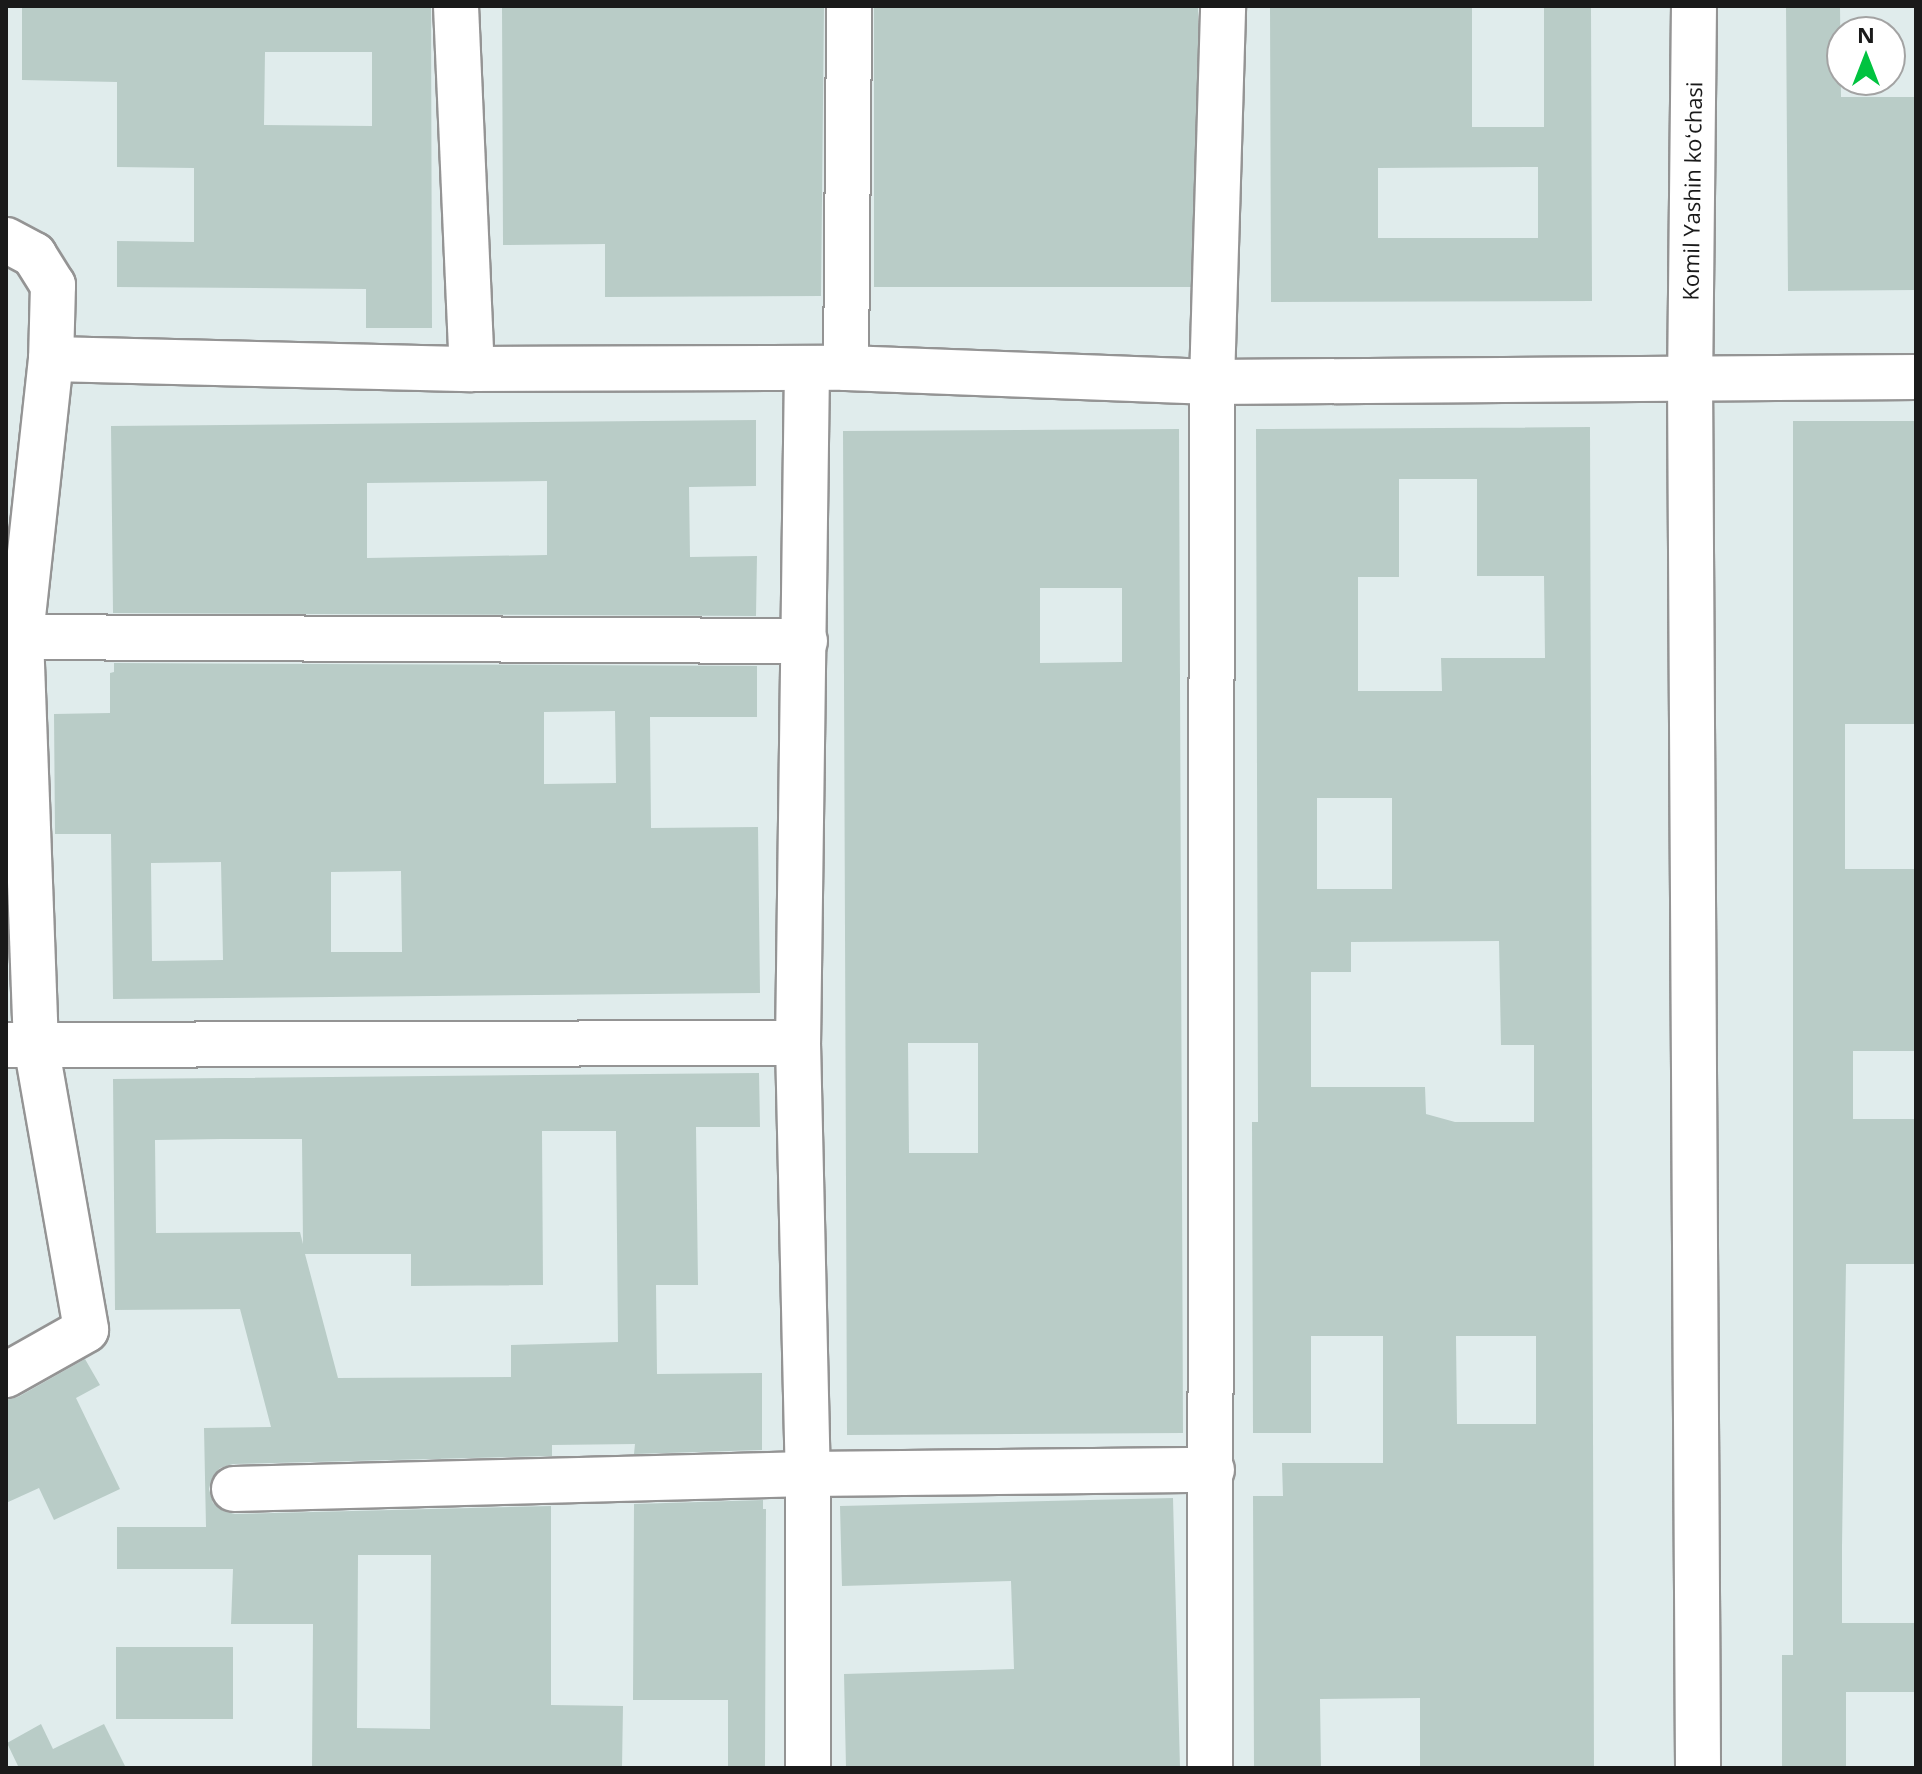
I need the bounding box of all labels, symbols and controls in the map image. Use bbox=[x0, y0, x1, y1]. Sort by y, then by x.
north arrow bbox=[1826, 16, 1906, 96]
text: N bbox=[1857, 19, 1875, 49]
street label: Komil Yashin koʻchasi bbox=[1677, 81, 1707, 301]

